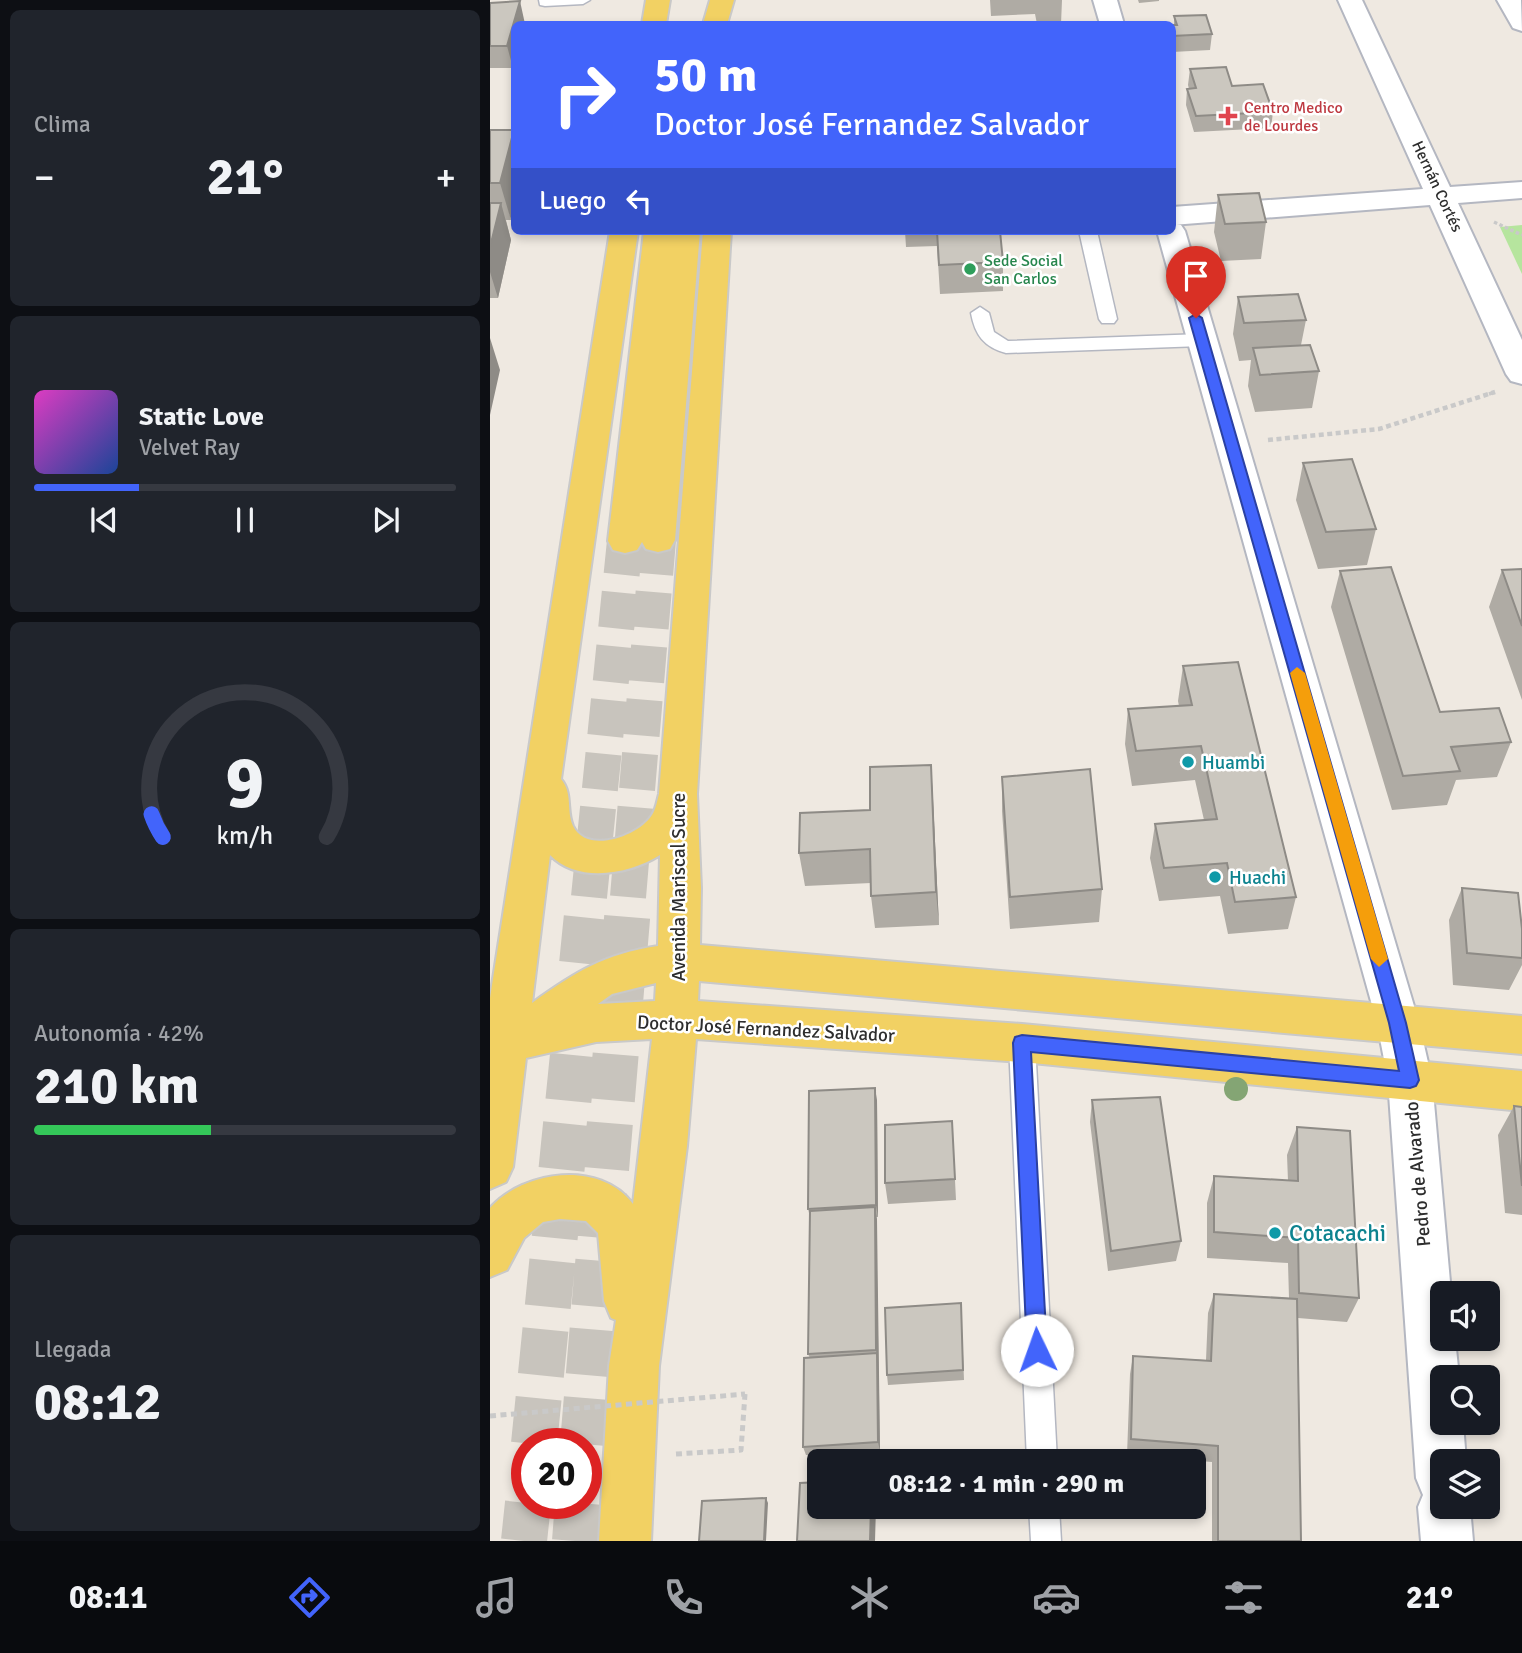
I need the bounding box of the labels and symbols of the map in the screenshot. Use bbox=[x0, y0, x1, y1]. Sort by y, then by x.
place label: Centro Medico de Lourdes bbox=[1244, 98, 1343, 136]
marker: Centro Medico de Lourdes bbox=[1218, 106, 1238, 126]
street label: Hernán Cortés bbox=[1407, 138, 1467, 235]
pin bbox=[1166, 246, 1226, 318]
place label: Sede Social San Carlos bbox=[984, 251, 1063, 289]
marker: Sede Social San Carlos bbox=[962, 261, 978, 277]
place label: Huambi bbox=[1202, 751, 1265, 775]
marker: Huambi bbox=[1180, 754, 1196, 770]
street label: Avenida Mariscal Sucre bbox=[667, 793, 691, 981]
place label: Huachi bbox=[1229, 866, 1286, 890]
marker: Huachi bbox=[1207, 869, 1223, 885]
street label: Doctor José Fernandez Salvador bbox=[636, 1010, 896, 1048]
street label: Pedro de Alvarado bbox=[1400, 1100, 1436, 1248]
place label: Cotacachi bbox=[1289, 1219, 1386, 1248]
marker: Cotacachi bbox=[1267, 1225, 1283, 1241]
position arrow bbox=[1000, 1313, 1074, 1387]
speed limit sign: 20 bbox=[511, 1428, 602, 1519]

